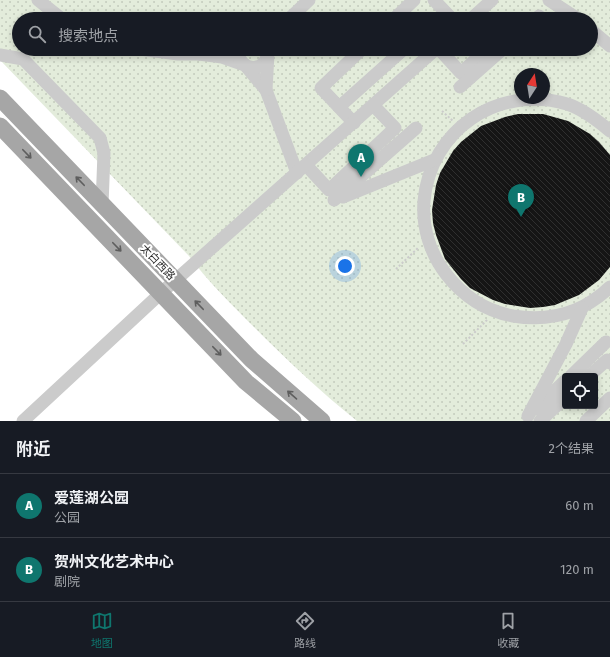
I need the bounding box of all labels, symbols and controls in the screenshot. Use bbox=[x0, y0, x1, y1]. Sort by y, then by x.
search box bbox=[12, 12, 598, 56]
icon: search bbox=[26, 23, 48, 45]
text: 搜索地点 bbox=[58, 27, 118, 45]
north arrow bbox=[514, 68, 550, 104]
pin: A bbox=[348, 144, 374, 177]
one-way arrow bbox=[22, 149, 32, 159]
one-way arrow bbox=[75, 176, 84, 186]
pin: B bbox=[508, 184, 534, 217]
one-way arrow bbox=[112, 242, 122, 252]
street label: 太白西路 bbox=[138, 242, 178, 283]
your location bbox=[335, 256, 355, 276]
one-way arrow bbox=[194, 300, 204, 310]
one-way arrow bbox=[212, 346, 221, 356]
map controls bbox=[562, 373, 598, 409]
button: locate bbox=[562, 373, 598, 409]
one-way arrow bbox=[287, 391, 298, 400]
text: 附近 bbox=[16, 439, 50, 460]
text: 2个结果 bbox=[549, 441, 594, 456]
text: 爱莲湖公园 bbox=[54, 489, 129, 507]
text: A bbox=[25, 498, 33, 513]
text: 60 m bbox=[565, 498, 594, 513]
text: 公园 bbox=[54, 510, 80, 525]
text: 贺州文化艺术中心 bbox=[54, 553, 174, 571]
text: B bbox=[25, 562, 33, 577]
text: 120 m bbox=[560, 562, 594, 577]
text: 剧院 bbox=[54, 574, 80, 589]
tab: 地图 bbox=[91, 610, 113, 650]
tab: 路线 bbox=[294, 610, 316, 650]
tab: 收藏 bbox=[497, 610, 519, 650]

